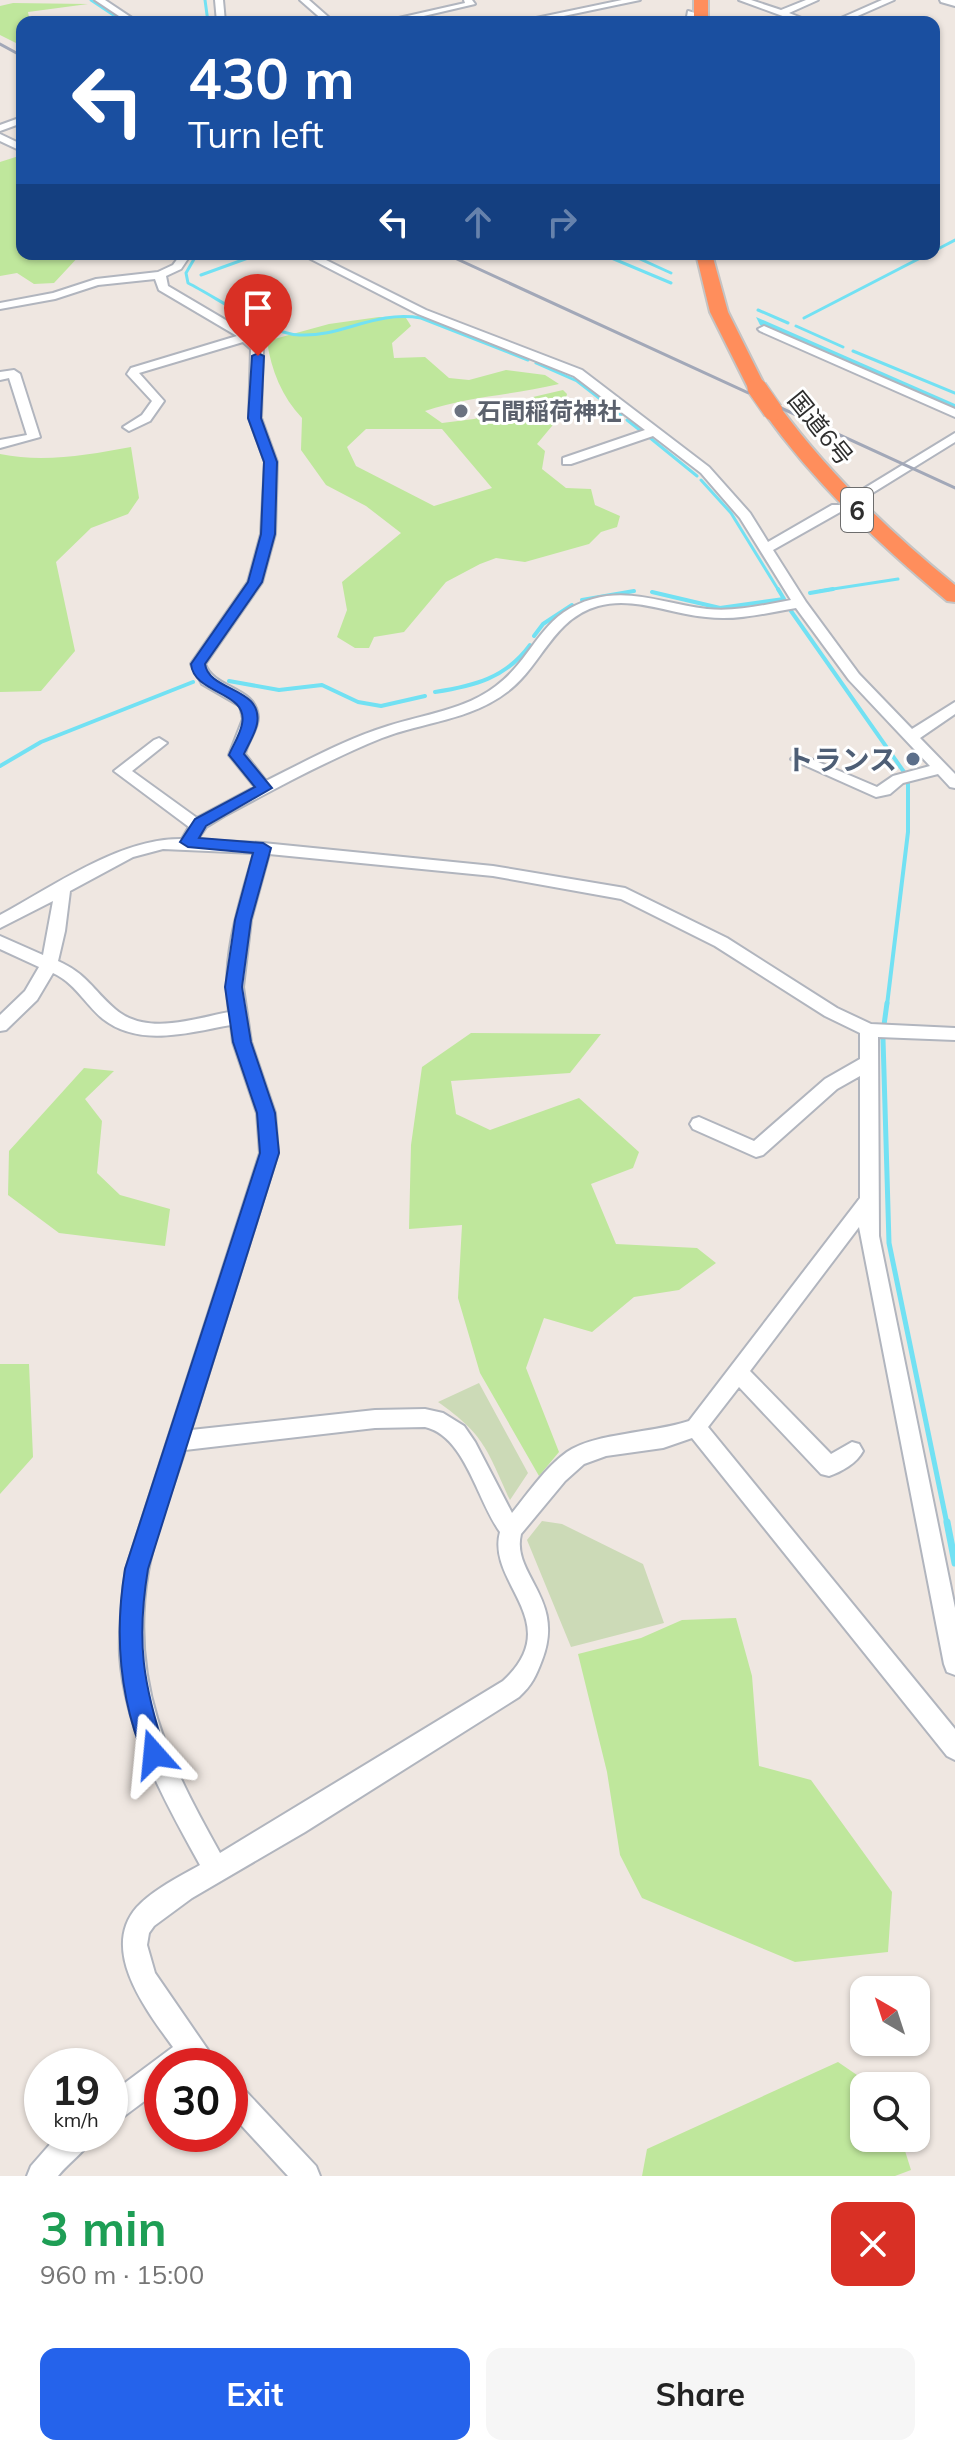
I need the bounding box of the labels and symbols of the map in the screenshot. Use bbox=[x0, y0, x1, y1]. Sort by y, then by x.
pin bbox=[224, 274, 292, 356]
street label: 国道6号 bbox=[782, 385, 860, 471]
place label: 石間稲荷神社 bbox=[477, 396, 621, 426]
marker: 石間稲荷神社 bbox=[452, 402, 470, 420]
road number: 6 bbox=[841, 488, 873, 532]
place label: トランス bbox=[786, 742, 897, 777]
marker: トランス bbox=[904, 750, 922, 768]
position arrow bbox=[112, 1712, 196, 1796]
north arrow bbox=[850, 1976, 930, 2056]
speed limit sign: 30 bbox=[144, 2048, 248, 2152]

